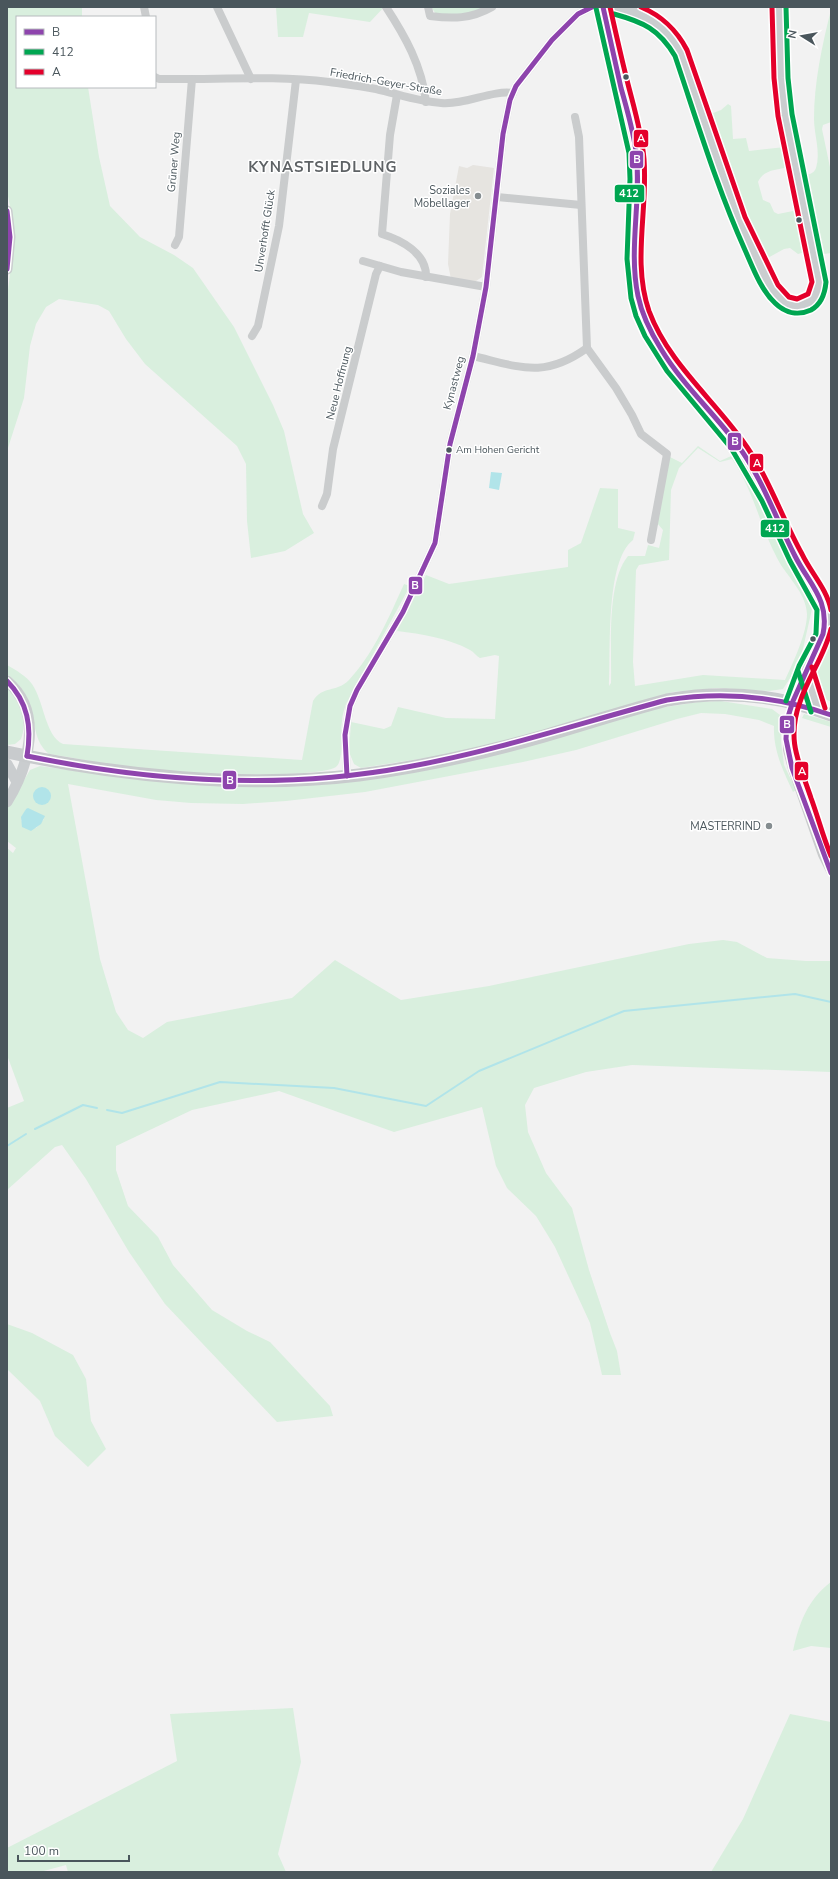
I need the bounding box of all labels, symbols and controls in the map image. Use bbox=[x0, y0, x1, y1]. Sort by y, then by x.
legend bbox=[16, 16, 156, 88]
north arrow bbox=[782, 16, 822, 56]
text: B bbox=[52, 24, 60, 40]
text: N bbox=[785, 29, 801, 40]
text: 412 bbox=[52, 44, 74, 60]
text: A bbox=[52, 64, 61, 80]
street label: Friedrich-Geyer-Straße bbox=[329, 65, 443, 99]
unlabelled marker bbox=[621, 72, 631, 82]
line badge: A bbox=[633, 129, 649, 148]
street label: Grüner Weg bbox=[164, 131, 184, 193]
text: A bbox=[637, 131, 646, 146]
line badge: B bbox=[629, 150, 644, 169]
text: B bbox=[633, 152, 641, 167]
district label: KYNASTSIEDLUNG bbox=[248, 157, 398, 177]
place label: Soziales Möbellager bbox=[414, 183, 470, 211]
line badge: 412 bbox=[614, 184, 645, 203]
text: 412 bbox=[619, 186, 639, 201]
street label: Unverhofft Glück bbox=[251, 188, 279, 273]
marker: Soziales Möbellager bbox=[473, 191, 483, 201]
unlabelled marker bbox=[794, 215, 804, 225]
street label: Neue Hoffnung bbox=[323, 345, 355, 421]
street label: Kynastweg bbox=[440, 355, 468, 411]
line badge: B bbox=[727, 432, 742, 451]
text: B bbox=[731, 434, 739, 449]
place label: Am Hohen Gericht bbox=[456, 443, 540, 457]
marker: Am Hohen Gericht bbox=[444, 445, 454, 455]
line badge: A bbox=[749, 453, 764, 472]
text: A bbox=[753, 456, 762, 471]
line badge: 412 bbox=[760, 519, 790, 538]
text: 412 bbox=[765, 521, 785, 536]
line badge: B bbox=[408, 576, 423, 595]
text: B bbox=[411, 578, 419, 593]
unlabelled marker bbox=[808, 634, 818, 644]
line badge: B bbox=[779, 715, 795, 734]
text: B bbox=[783, 717, 791, 732]
line badge: A bbox=[794, 761, 809, 781]
text: A bbox=[798, 764, 807, 779]
line badge: B bbox=[222, 770, 237, 790]
text: B bbox=[226, 773, 234, 788]
place label: MASTERRIND bbox=[690, 819, 761, 834]
marker: MASTERRIND bbox=[764, 821, 774, 831]
scale bar bbox=[18, 1837, 129, 1863]
text: 100 m bbox=[24, 1843, 59, 1859]

